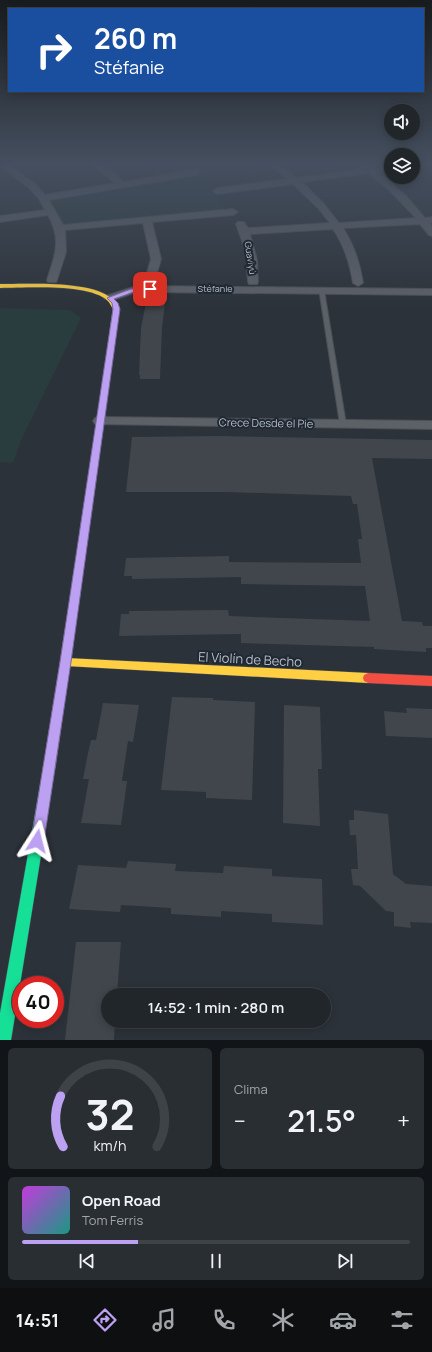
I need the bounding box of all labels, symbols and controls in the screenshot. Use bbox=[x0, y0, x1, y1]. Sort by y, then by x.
text: 260 m bbox=[94, 19, 177, 57]
icon: right bbox=[28, 24, 80, 76]
text: Stéfanie bbox=[94, 55, 164, 79]
map controls bbox=[384, 104, 420, 184]
button: sound bbox=[384, 104, 420, 140]
button: layers bbox=[384, 148, 420, 184]
street label: Guaviyú bbox=[241, 240, 260, 275]
pin bbox=[133, 272, 167, 306]
icon: arrive bbox=[139, 278, 161, 300]
street label: Stéfanie bbox=[197, 282, 233, 295]
street label: Crece Desde el Pie bbox=[219, 414, 314, 431]
street label: El Violín de Becho bbox=[198, 647, 303, 671]
position arrow bbox=[16, 820, 58, 862]
speed limit sign: 40 bbox=[12, 976, 64, 1028]
text: 14:52 · 1 min · 280 m bbox=[148, 997, 284, 1018]
text: Clima bbox=[234, 1080, 268, 1098]
text: 32 bbox=[86, 1085, 134, 1141]
text: 21.5° bbox=[287, 1100, 356, 1141]
text: − bbox=[234, 1106, 246, 1136]
text: + bbox=[397, 1106, 410, 1136]
text: km/h bbox=[93, 1135, 127, 1154]
text: Open Road bbox=[82, 1190, 161, 1211]
text: Tom Ferris bbox=[82, 1211, 143, 1229]
icon: previous bbox=[76, 1250, 98, 1272]
icon: pause bbox=[205, 1250, 227, 1272]
icon: next bbox=[334, 1250, 356, 1272]
icon: directions bbox=[91, 1306, 119, 1334]
icon: music bbox=[150, 1306, 178, 1334]
icon: phone bbox=[210, 1306, 238, 1334]
icon: climate bbox=[269, 1306, 297, 1334]
icon: car bbox=[329, 1306, 357, 1334]
icon: filters bbox=[388, 1306, 416, 1334]
text: 14:51 bbox=[16, 1308, 59, 1332]

